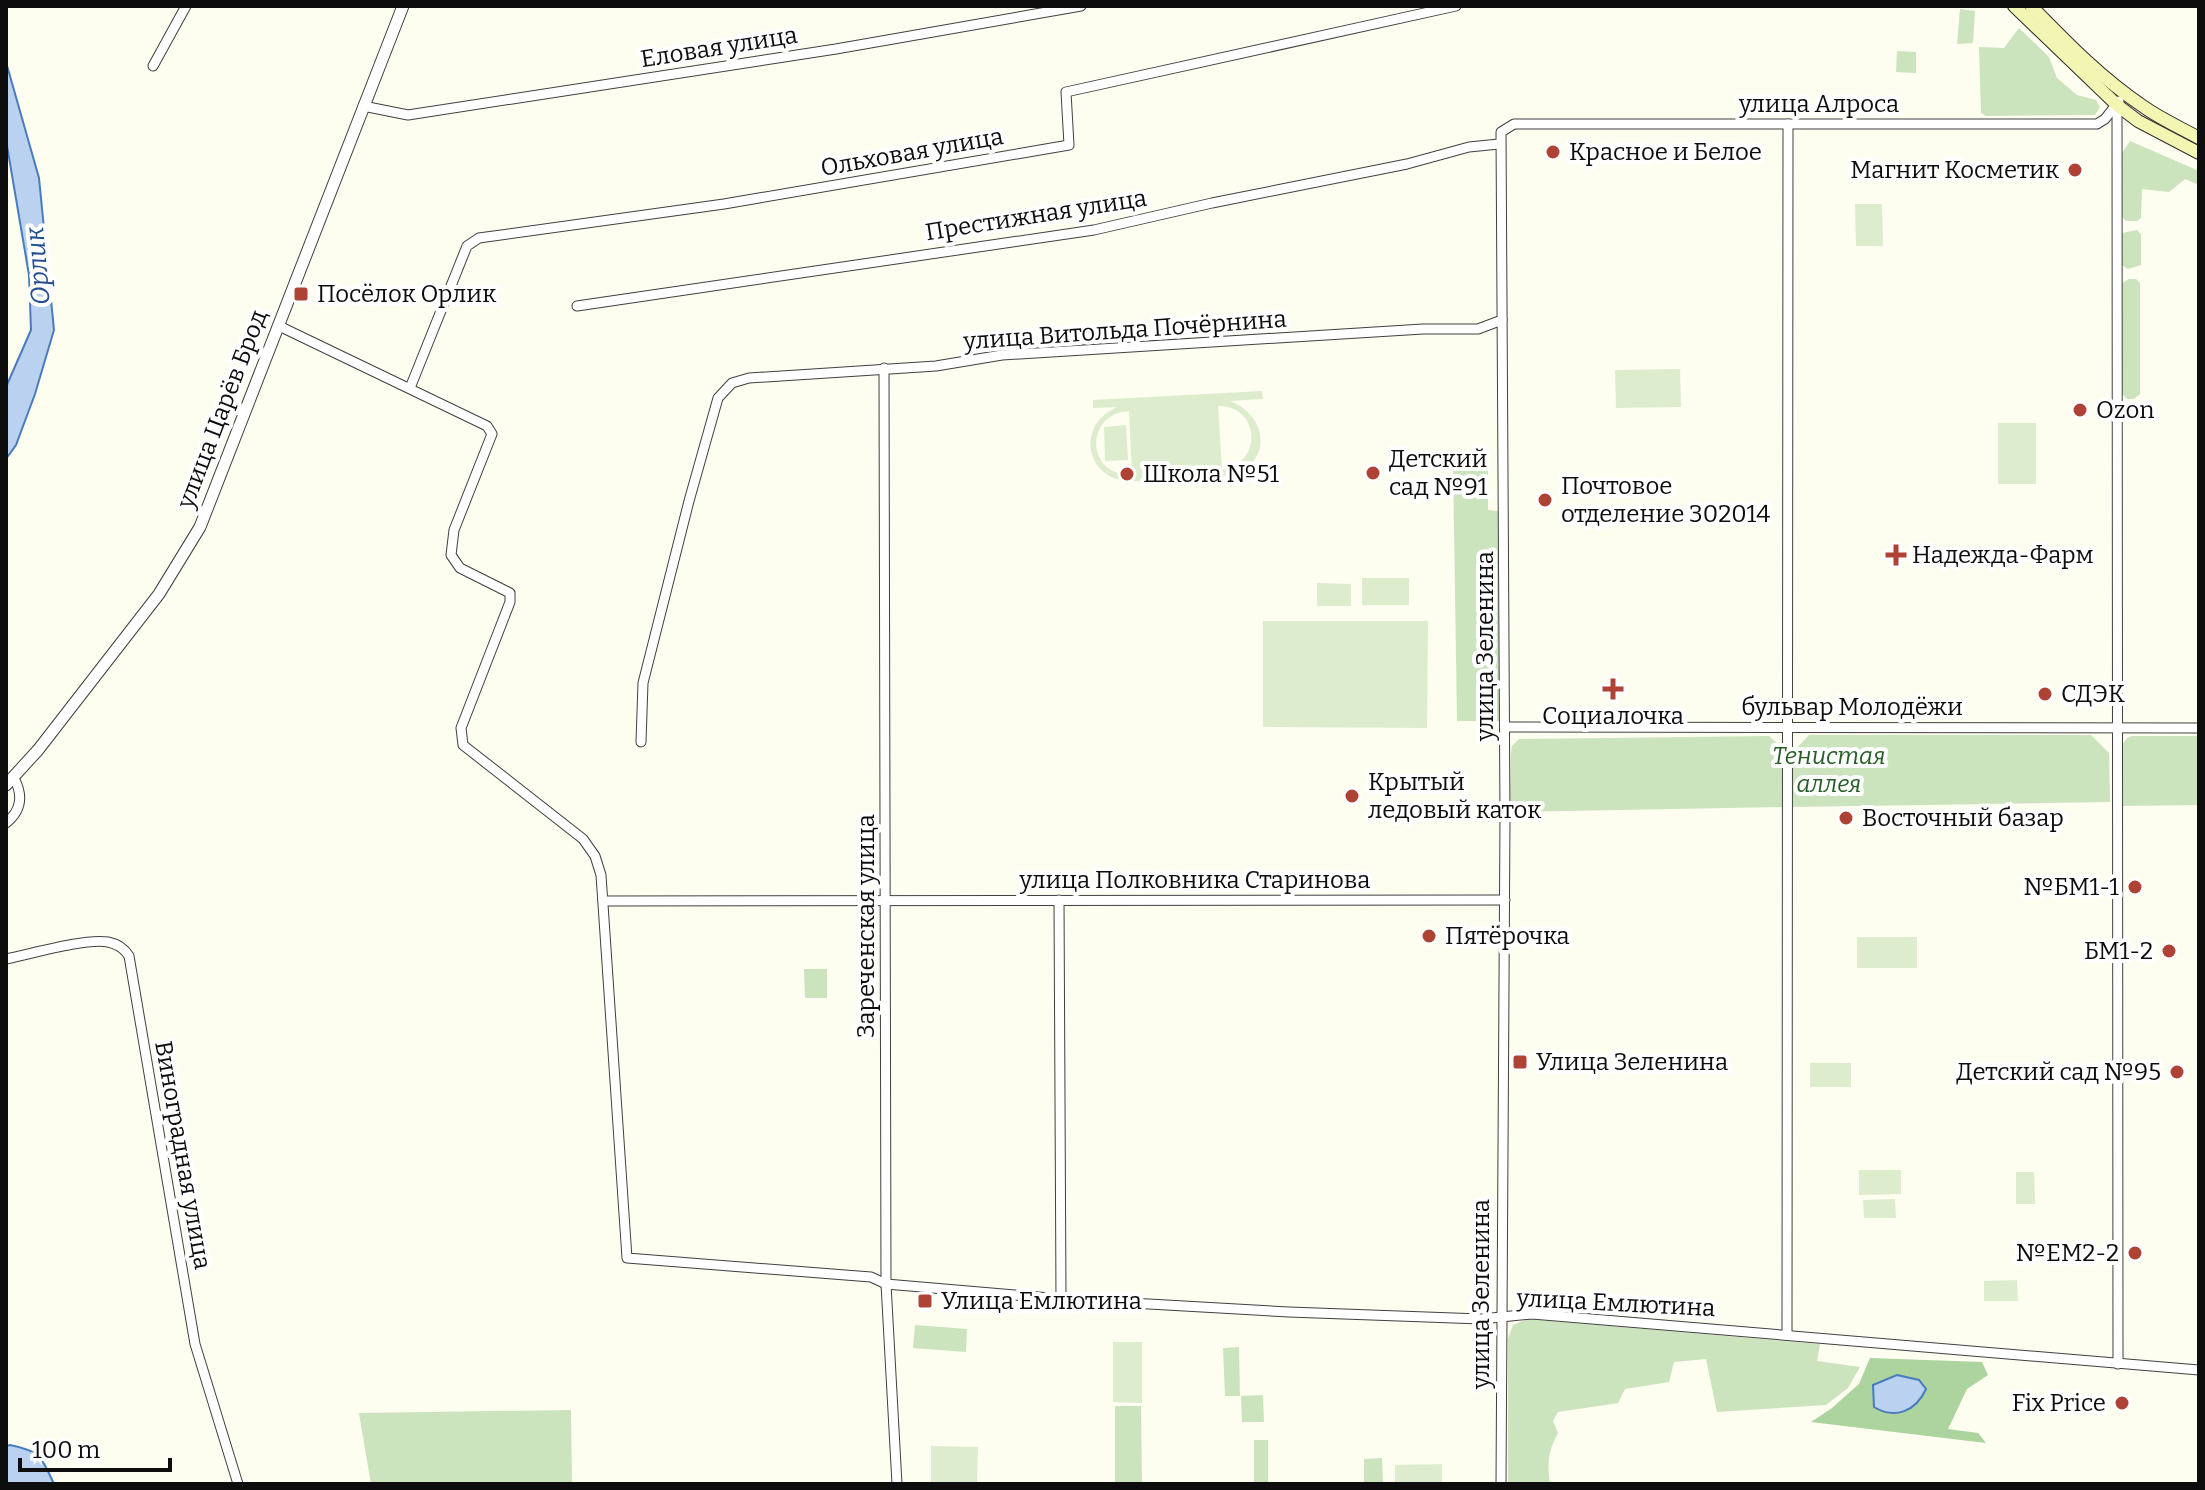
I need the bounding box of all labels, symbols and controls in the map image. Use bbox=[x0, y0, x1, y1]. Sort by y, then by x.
street label: Еловая улица bbox=[639, 21, 799, 73]
street label: улица Алроса bbox=[1738, 90, 1899, 118]
street label: Ольховая улица bbox=[819, 122, 1005, 182]
place label: Красное и Белое bbox=[1569, 138, 1762, 166]
marker: Красное и Белое bbox=[1544, 143, 1562, 161]
place label: Магнит Косметик bbox=[1850, 156, 2059, 184]
marker: Магнит Косметик bbox=[2066, 161, 2084, 179]
street label: Престижная улица bbox=[923, 184, 1149, 246]
water label: Орлик bbox=[19, 225, 57, 306]
place label: Посёлок Орлик bbox=[317, 280, 496, 308]
marker: Посёлок Орлик bbox=[292, 285, 310, 303]
street label: улица Витольда Почёрнина bbox=[962, 305, 1287, 355]
street label: улица Царёв Брод bbox=[171, 306, 273, 513]
place label: Ozon bbox=[2096, 396, 2154, 424]
marker: Ozon bbox=[2071, 401, 2089, 419]
place label: Детский сад №91 bbox=[1389, 445, 1488, 501]
place label: Школа №51 bbox=[1143, 460, 1279, 488]
marker: Детский сад №91 bbox=[1364, 464, 1382, 482]
marker: Школа №51 bbox=[1118, 465, 1136, 483]
place label: Почтовое отделение 302014 bbox=[1561, 472, 1770, 528]
marker: Почтовое отделение 302014 bbox=[1536, 491, 1554, 509]
place label: Надежда-Фарм bbox=[1912, 541, 2094, 569]
marker: Надежда-Фарм bbox=[1887, 546, 1905, 564]
street label: улица Зеленина bbox=[1471, 551, 1499, 742]
marker: Социалочка bbox=[1604, 680, 1622, 698]
place label: СДЭК bbox=[2061, 680, 2125, 708]
marker: СДЭК bbox=[2036, 685, 2054, 703]
street label: бульвар Молодёжи bbox=[1741, 693, 1963, 721]
place label: Социалочка bbox=[1542, 702, 1684, 730]
park label: Тенистая аллея bbox=[1772, 742, 1886, 798]
place label: Крытый ледовый каток bbox=[1368, 768, 1541, 824]
marker: Крытый ледовый каток bbox=[1343, 787, 1361, 805]
place label: Восточный базар bbox=[1862, 804, 2064, 832]
marker: Восточный базар bbox=[1837, 809, 1855, 827]
street label: Зареченская улица bbox=[852, 814, 880, 1038]
street label: улица Полковника Старинова bbox=[1018, 866, 1371, 894]
place label: №БМ1-1 bbox=[2024, 873, 2119, 901]
marker: №БМ1-1 bbox=[2126, 878, 2144, 896]
place label: Пятёрочка bbox=[1445, 922, 1570, 950]
marker: Пятёрочка bbox=[1420, 927, 1438, 945]
place label: БМ1-2 bbox=[2084, 937, 2153, 965]
marker: БМ1-2 bbox=[2160, 942, 2178, 960]
street label: Виноградная улица bbox=[149, 1039, 217, 1271]
place label: Улица Зеленина bbox=[1536, 1048, 1728, 1076]
marker: Улица Зеленина bbox=[1511, 1053, 1529, 1071]
place label: Детский сад №95 bbox=[1956, 1058, 2161, 1086]
marker: Детский сад №95 bbox=[2168, 1063, 2186, 1081]
street label: улица Зеленина bbox=[1467, 1199, 1495, 1390]
place label: №ЕМ2-2 bbox=[2016, 1239, 2119, 1267]
marker: №ЕМ2-2 bbox=[2126, 1244, 2144, 1262]
street label: улица Емлютина bbox=[1515, 1284, 1716, 1322]
place label: Улица Емлютина bbox=[941, 1287, 1142, 1315]
marker: Улица Емлютина bbox=[916, 1292, 934, 1310]
place label: Fix Price bbox=[2012, 1389, 2106, 1417]
marker: Fix Price bbox=[2113, 1394, 2131, 1412]
scale bar bbox=[20, 1422, 170, 1472]
text: 100 m bbox=[32, 1436, 100, 1464]

